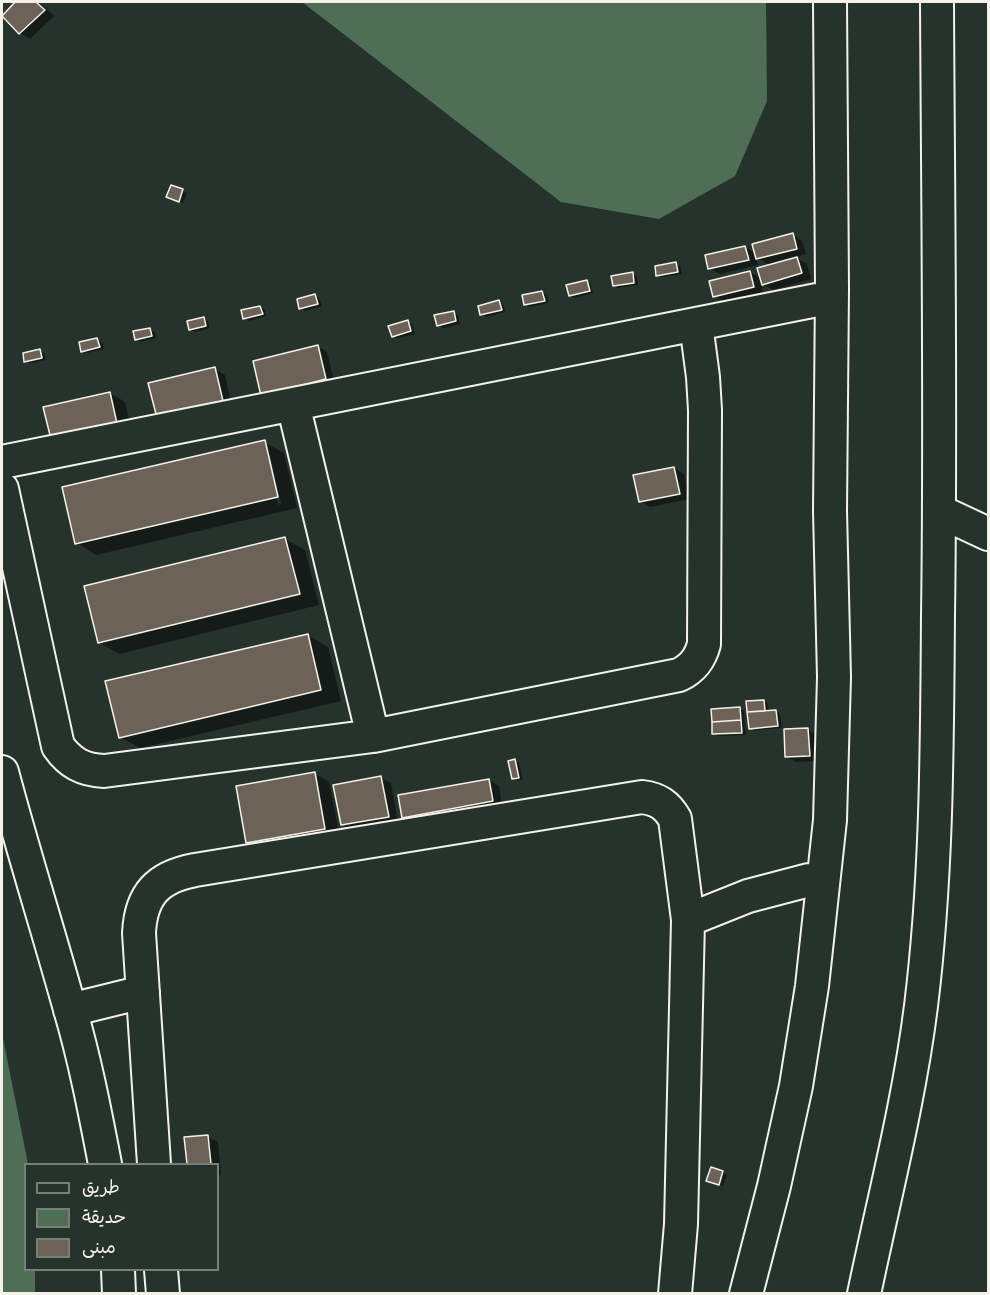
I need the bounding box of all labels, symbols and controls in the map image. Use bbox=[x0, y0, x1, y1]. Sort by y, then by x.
legend bbox=[24, 1163, 219, 1271]
text: طريق bbox=[82, 1177, 120, 1202]
text: حديقة bbox=[82, 1207, 126, 1232]
text: مبنى bbox=[82, 1237, 116, 1262]

